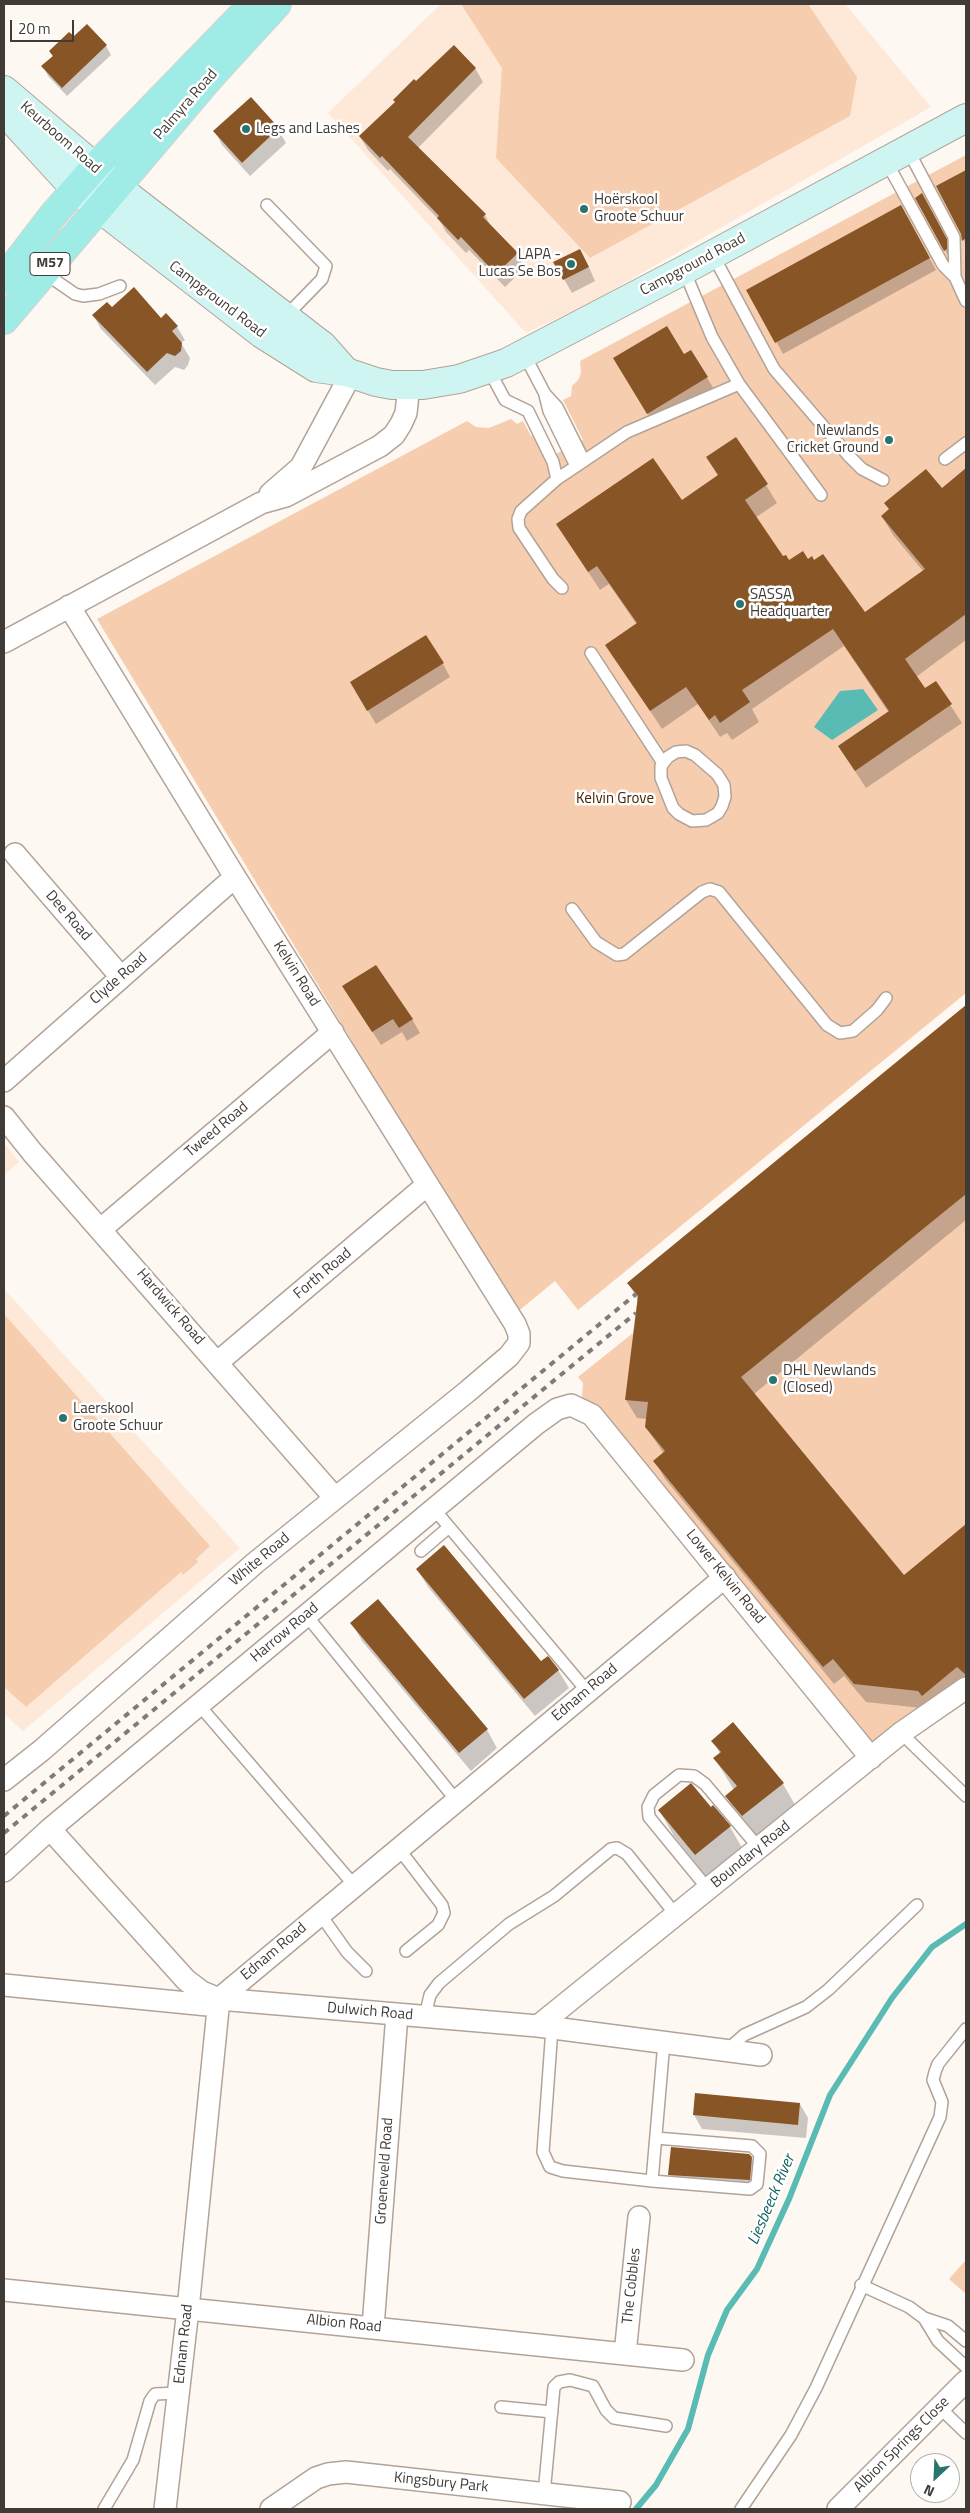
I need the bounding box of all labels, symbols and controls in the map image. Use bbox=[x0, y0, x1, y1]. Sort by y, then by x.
scale bar bbox=[12, 10, 76, 42]
text: 20 m bbox=[18, 17, 51, 40]
street label: Palmyra Road bbox=[150, 66, 222, 144]
street label: Keurboom Road bbox=[16, 98, 104, 178]
place label: Legs and Lashes bbox=[256, 120, 360, 138]
marker: Legs and Lashes bbox=[240, 123, 252, 135]
place label: Hoërskool Groote Schuur bbox=[594, 191, 684, 226]
marker: Hoërskool Groote Schuur bbox=[578, 203, 590, 215]
street label: Campground Road bbox=[637, 230, 749, 300]
place label: LAPA - Lucas Se Bos bbox=[478, 246, 561, 281]
road number: M57 bbox=[30, 252, 70, 276]
street label: Campground Road bbox=[165, 258, 269, 342]
marker: LAPA - Lucas Se Bos bbox=[565, 258, 577, 270]
place label: Newlands Cricket Ground bbox=[787, 422, 879, 457]
marker: Newlands Cricket Ground bbox=[883, 434, 895, 446]
place label: SASSA Headquarter bbox=[750, 586, 830, 621]
marker: SASSA Headquarter bbox=[734, 598, 746, 610]
park label: Kelvin Grove bbox=[576, 790, 654, 808]
street label: Dee Road bbox=[41, 887, 95, 945]
street label: Kelvin Road bbox=[269, 938, 323, 1010]
street label: Clyde Road bbox=[87, 949, 151, 1009]
street label: Tweed Road bbox=[182, 1098, 252, 1162]
street label: Forth Road bbox=[290, 1245, 356, 1303]
street label: Hardwick Road bbox=[132, 1265, 208, 1349]
place label: DHL Newlands (Closed) bbox=[783, 1362, 876, 1397]
marker: DHL Newlands (Closed) bbox=[767, 1374, 779, 1386]
place label: Laerskool Groote Schuur bbox=[73, 1400, 163, 1435]
marker: Laerskool Groote Schuur bbox=[57, 1412, 69, 1424]
street label: Lower Kelvin Road bbox=[681, 1526, 769, 1628]
street label: White Road bbox=[226, 1530, 294, 1590]
street label: Harrow Road bbox=[247, 1599, 323, 1667]
street label: Ednam Road bbox=[549, 1660, 621, 1726]
street label: Boundary Road bbox=[708, 1818, 794, 1892]
street label: Ednam Road bbox=[238, 1919, 310, 1985]
street label: Dulwich Road bbox=[326, 1999, 414, 2025]
street label: Groeneveld Road bbox=[372, 2117, 398, 2225]
water label: Liesbeeck River bbox=[744, 2152, 800, 2248]
street label: The Cobbles bbox=[619, 2247, 645, 2325]
street label: Ednam Road bbox=[171, 2303, 197, 2385]
street label: Albion Road bbox=[306, 2311, 382, 2337]
street label: Albion Springs Close bbox=[851, 2394, 953, 2496]
north arrow bbox=[910, 2453, 960, 2503]
street label: Kingsbury Park bbox=[393, 2469, 489, 2497]
text: N bbox=[920, 2480, 938, 2503]

